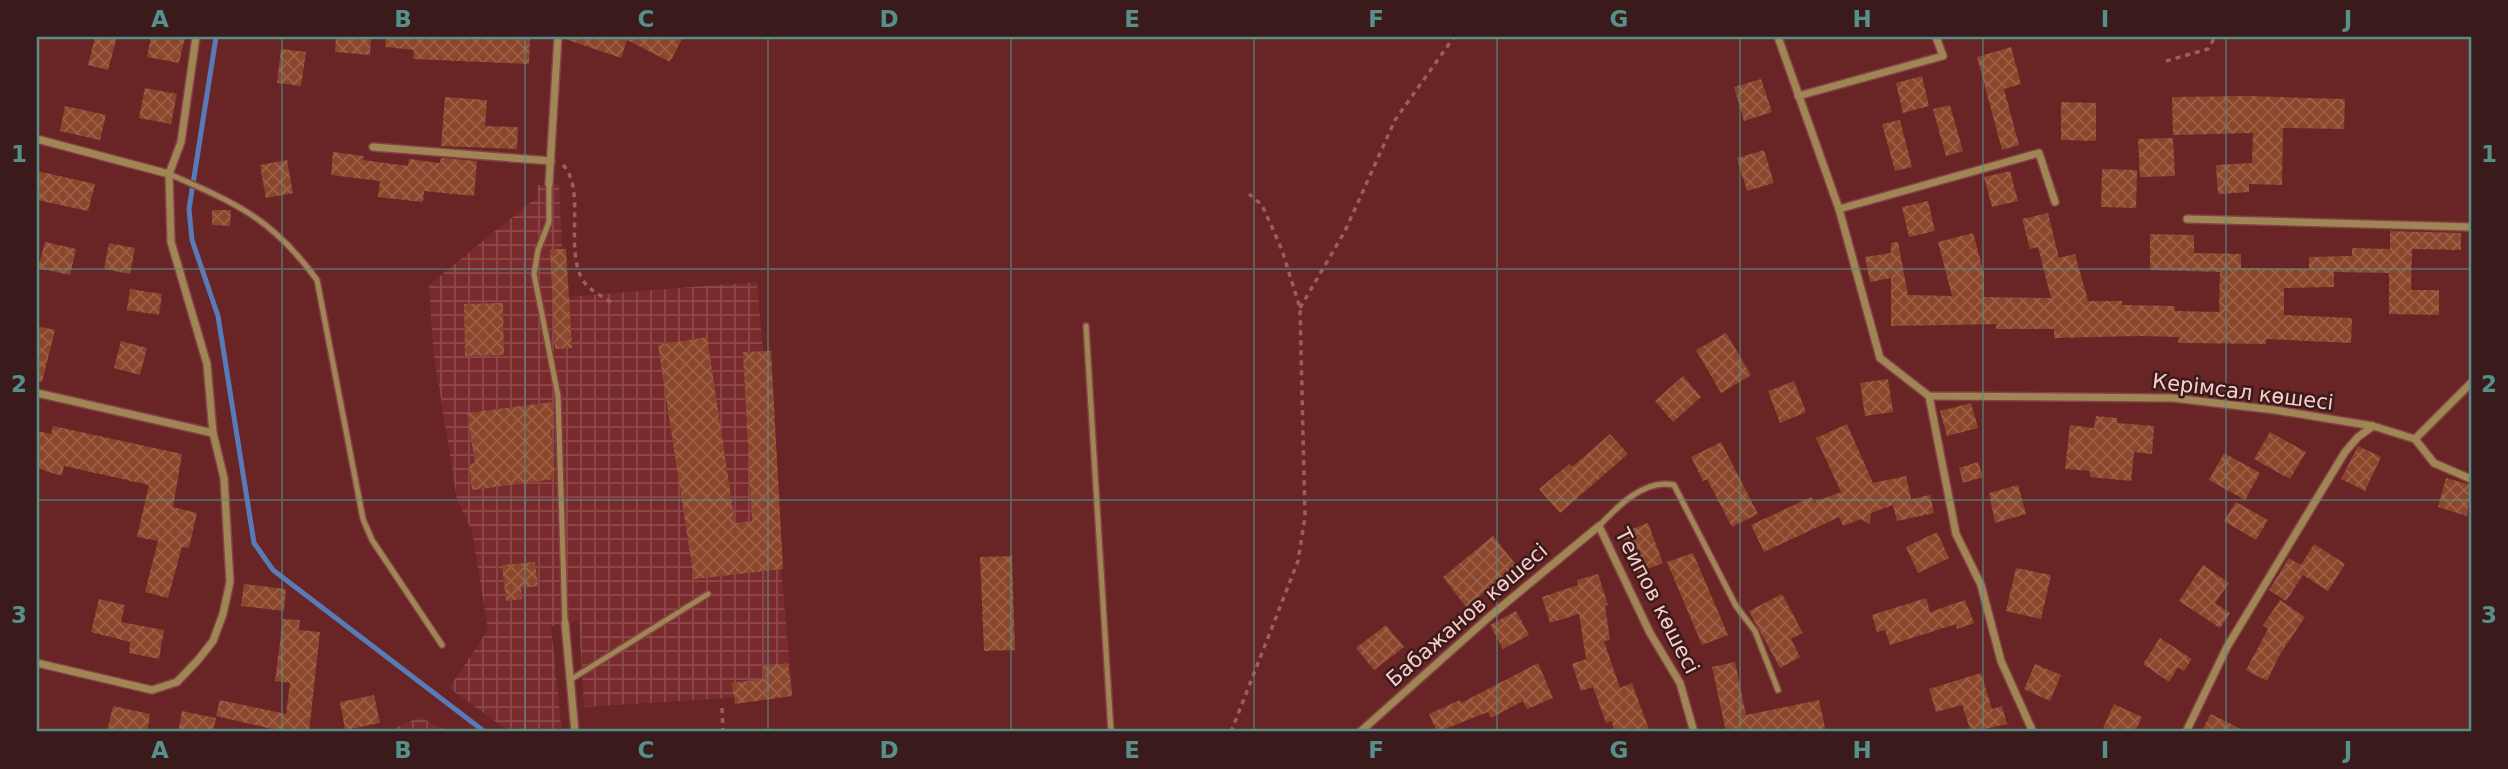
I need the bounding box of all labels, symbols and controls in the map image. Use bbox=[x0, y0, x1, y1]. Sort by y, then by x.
text: A bbox=[151, 6, 169, 32]
text: B bbox=[394, 6, 412, 32]
text: C bbox=[638, 6, 654, 32]
text: D bbox=[879, 6, 899, 32]
text: E bbox=[1124, 6, 1140, 32]
text: F bbox=[1368, 6, 1384, 32]
text: G bbox=[1610, 6, 1628, 32]
text: H bbox=[1852, 6, 1872, 32]
text: I bbox=[2101, 6, 2109, 32]
text: J bbox=[2342, 6, 2352, 32]
text: 1 bbox=[11, 141, 27, 167]
text: 1 bbox=[2481, 141, 2497, 167]
street label: Керімсал көшесі bbox=[2151, 369, 2335, 415]
text: 2 bbox=[11, 371, 27, 397]
text: 2 bbox=[2481, 371, 2497, 397]
street label: Теипов көшесі bbox=[1610, 523, 1704, 678]
street label: Бабажанов көшесі bbox=[1382, 539, 1552, 691]
text: 3 bbox=[11, 602, 27, 628]
text: 3 bbox=[2481, 602, 2497, 628]
text: A bbox=[151, 737, 169, 763]
text: B bbox=[394, 737, 412, 763]
text: C bbox=[638, 737, 654, 763]
text: D bbox=[879, 737, 899, 763]
text: E bbox=[1124, 737, 1140, 763]
text: F bbox=[1368, 737, 1384, 763]
text: G bbox=[1610, 737, 1628, 763]
text: H bbox=[1852, 737, 1872, 763]
text: I bbox=[2101, 737, 2109, 763]
text: J bbox=[2342, 737, 2352, 763]

